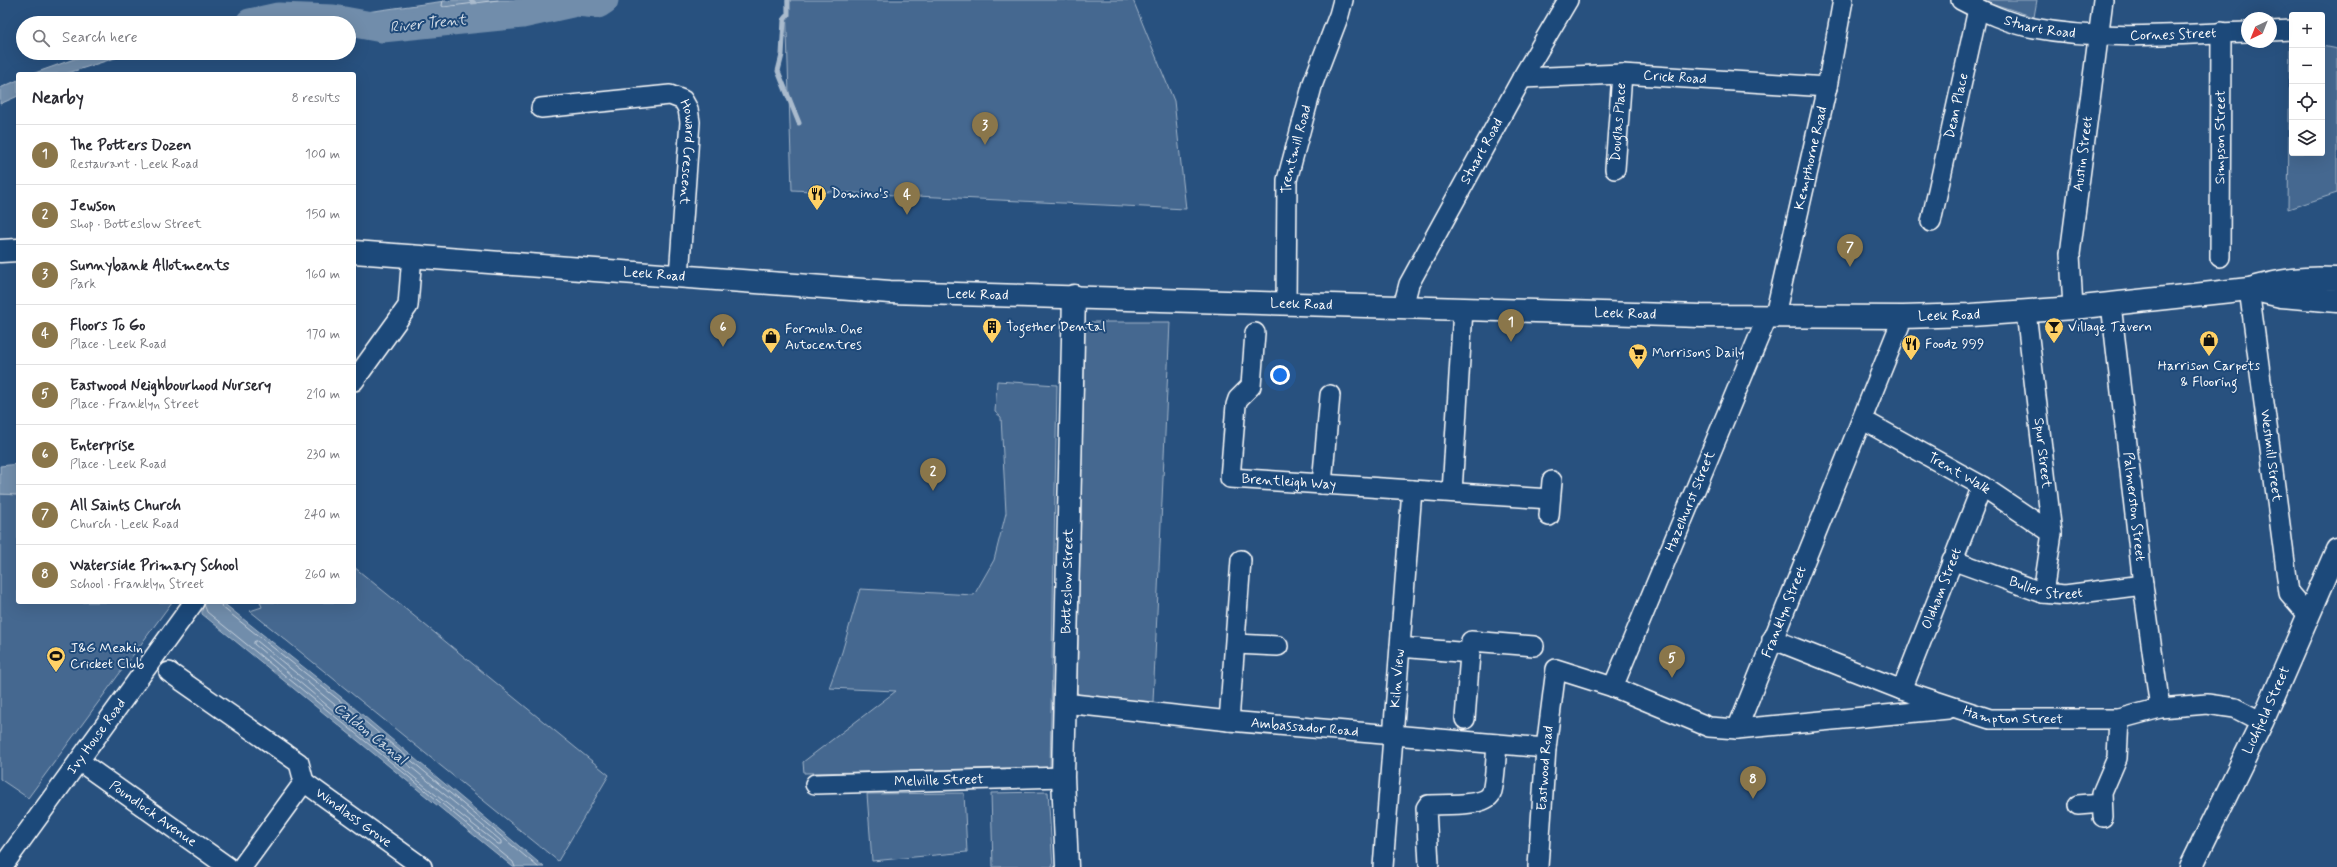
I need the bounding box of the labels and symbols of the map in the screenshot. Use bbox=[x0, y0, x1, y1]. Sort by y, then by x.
water label: River Trent bbox=[389, 10, 468, 38]
street label: Stuart Road bbox=[2001, 11, 2076, 43]
north arrow bbox=[2241, 12, 2277, 48]
street label: Cornes Street bbox=[2130, 24, 2217, 45]
street label: Crick Road bbox=[1643, 66, 1707, 88]
street label: Dean Place bbox=[1941, 71, 1973, 140]
street label: Douglas Place bbox=[1607, 82, 1630, 162]
street label: Simpson Street bbox=[2211, 89, 2230, 184]
street label: Howard Crescent bbox=[675, 96, 699, 206]
street label: Trentmill Road bbox=[1278, 103, 1316, 194]
street label: Kempthorne Road bbox=[1790, 105, 1831, 212]
pin: 3 bbox=[972, 112, 998, 145]
street label: Stuart Road bbox=[1456, 115, 1507, 188]
street label: Austin Street bbox=[2069, 115, 2097, 193]
pin: 4 bbox=[894, 182, 920, 215]
restaurant icon: Domino's bbox=[806, 183, 828, 211]
place label: Domino's bbox=[831, 185, 888, 203]
pin: 7 bbox=[1837, 234, 1863, 267]
street label: Leek Road bbox=[622, 263, 686, 286]
street label: Leek Road bbox=[946, 285, 1009, 305]
street label: Leek Road bbox=[1270, 294, 1333, 314]
street label: Leek Road bbox=[1594, 304, 1657, 324]
street label: Leek Road bbox=[1918, 305, 1981, 326]
pin: 1 bbox=[1498, 309, 1524, 342]
pin: 6 bbox=[710, 314, 736, 347]
building icon: Together Dental bbox=[981, 316, 1003, 344]
bar icon: Village Tavern bbox=[2043, 316, 2065, 344]
place label: Together Dental bbox=[1006, 318, 1106, 338]
place label: Village Tavern bbox=[2068, 318, 2152, 336]
place label: Formula One Autocentres bbox=[785, 320, 863, 354]
shop icon: Formula One Autocentres bbox=[760, 326, 782, 354]
shop icon: Harrison Carpets & Flooring bbox=[2198, 329, 2220, 357]
restaurant icon: Foodz 999 bbox=[1900, 333, 1922, 361]
place label: Foodz 999 bbox=[1925, 335, 1984, 353]
supermarket icon: Morrisons Daily bbox=[1627, 342, 1649, 370]
place label: Morrisons Daily bbox=[1652, 344, 1745, 362]
place label: Harrison Carpets & Flooring bbox=[2158, 357, 2260, 393]
your location bbox=[1270, 365, 1290, 385]
street label: Westmill Street bbox=[2256, 408, 2286, 504]
street label: Spur Street bbox=[2029, 417, 2056, 490]
street label: Hazelhurst Street bbox=[1661, 448, 1720, 555]
street label: Trent Walk bbox=[1924, 449, 1994, 498]
street label: Palmerston Street bbox=[2119, 451, 2149, 562]
pin: 2 bbox=[920, 458, 946, 491]
street label: Brentleigh Way bbox=[1241, 470, 1337, 494]
street label: Botteslow Street bbox=[1057, 527, 1078, 634]
street label: Oldham Street bbox=[1918, 545, 1966, 632]
street label: Franklyn Street bbox=[1758, 563, 1811, 660]
street label: Buller Street bbox=[2006, 572, 2084, 604]
place label: J&G Meakin Cricket Club bbox=[70, 639, 144, 673]
sports icon: J&G Meakin Cricket Club bbox=[45, 645, 67, 673]
pin: 5 bbox=[1659, 645, 1685, 678]
street label: Kiln View bbox=[1386, 648, 1409, 709]
street label: Lichfield Street bbox=[2239, 663, 2294, 757]
street label: Ivy House Road bbox=[63, 695, 130, 778]
water label: Caldon Canal bbox=[329, 698, 412, 770]
street label: Hampton Street bbox=[1961, 702, 2064, 728]
street label: Ambassador Road bbox=[1250, 714, 1359, 741]
street label: Eastwood Road bbox=[1533, 725, 1558, 811]
pin: 8 bbox=[1740, 766, 1766, 799]
street label: Melville Street bbox=[894, 770, 985, 791]
street label: Poundlock Avenue bbox=[106, 777, 200, 851]
street label: Windlass Grove bbox=[312, 784, 396, 851]

